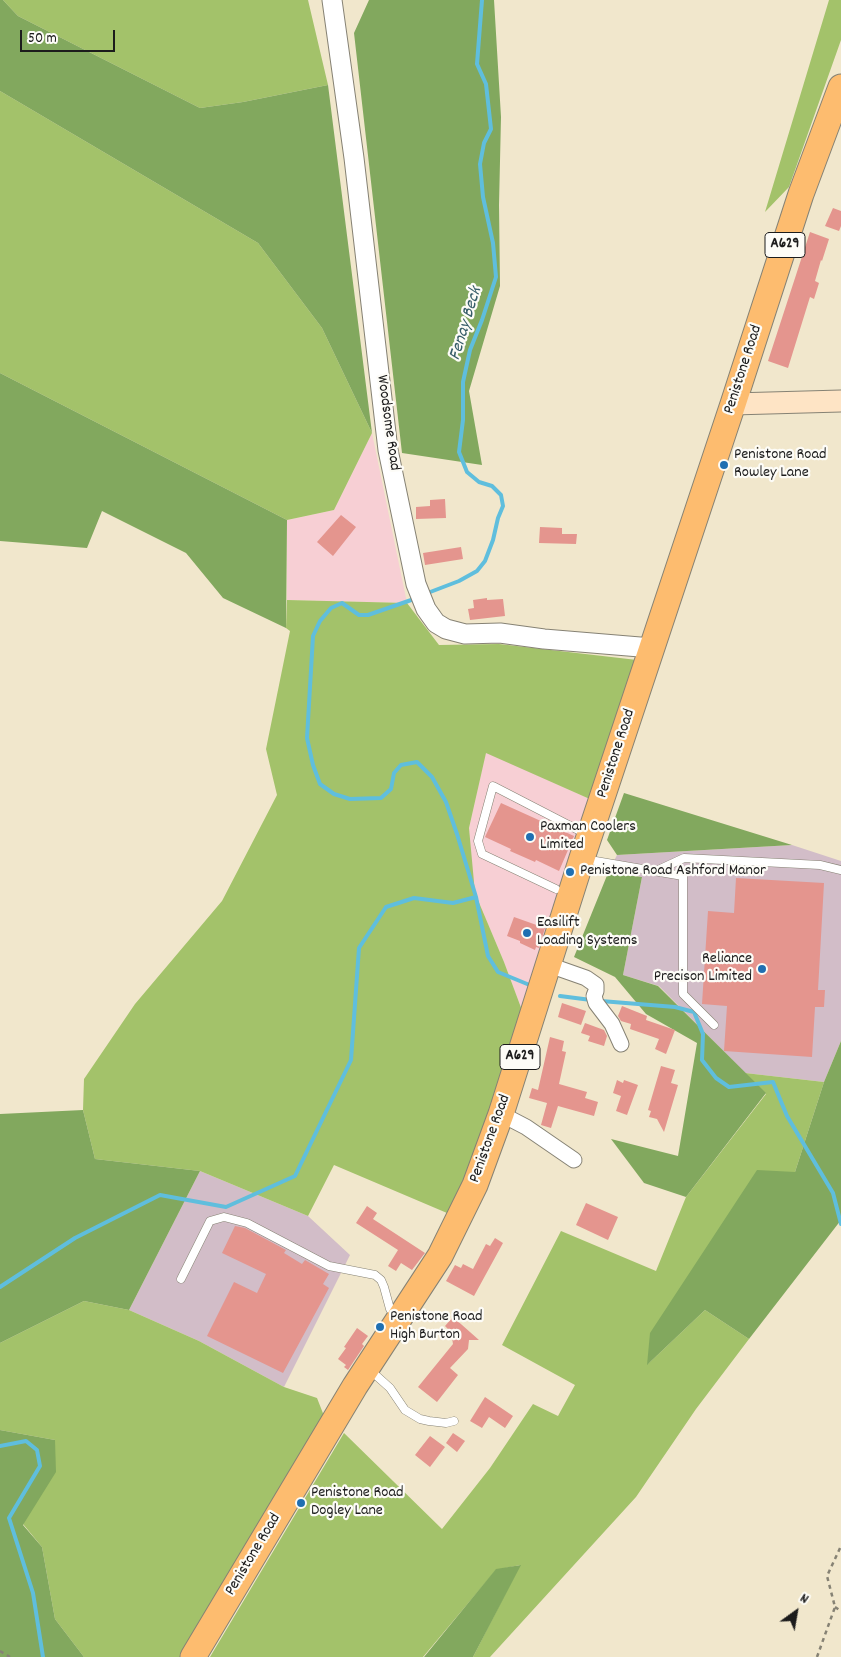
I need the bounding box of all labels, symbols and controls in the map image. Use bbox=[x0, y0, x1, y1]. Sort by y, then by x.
scale bar bbox=[22, 20, 118, 52]
text: 50 m bbox=[28, 28, 57, 50]
road number: A629 bbox=[765, 232, 805, 258]
water label: Fenay Beck bbox=[446, 285, 488, 363]
street label: Penistone Road bbox=[721, 323, 767, 417]
street label: Woodsome Road bbox=[371, 374, 403, 472]
place label: Penistone Road Rowley Lane bbox=[734, 446, 826, 484]
marker: Penistone Road Rowley Lane bbox=[718, 459, 730, 471]
street label: Penistone Road bbox=[594, 707, 640, 801]
place label: Paxman Coolers Limited bbox=[540, 818, 636, 856]
marker: Paxman Coolers Limited bbox=[524, 831, 536, 843]
place label: Penistone Road Ashford Manor bbox=[580, 862, 766, 882]
marker: Penistone Road Ashford Manor bbox=[564, 866, 576, 878]
place label: Easilift Loading Systems bbox=[537, 914, 638, 952]
marker: Easilift Loading Systems bbox=[521, 927, 533, 939]
place label: Reliance Precison Limited bbox=[654, 950, 752, 988]
marker: Reliance Precison Limited bbox=[756, 963, 768, 975]
road number: A629 bbox=[500, 1044, 540, 1070]
street label: Penistone Road bbox=[466, 1092, 516, 1186]
place label: Penistone Road High Burton bbox=[390, 1308, 482, 1346]
marker: Penistone Road High Burton bbox=[374, 1321, 386, 1333]
place label: Penistone Road Dogley Lane bbox=[311, 1484, 403, 1522]
marker: Penistone Road Dogley Lane bbox=[295, 1497, 307, 1509]
street label: Penistone Road bbox=[222, 1510, 286, 1600]
north arrow bbox=[771, 1587, 821, 1637]
text: N bbox=[796, 1589, 812, 1610]

